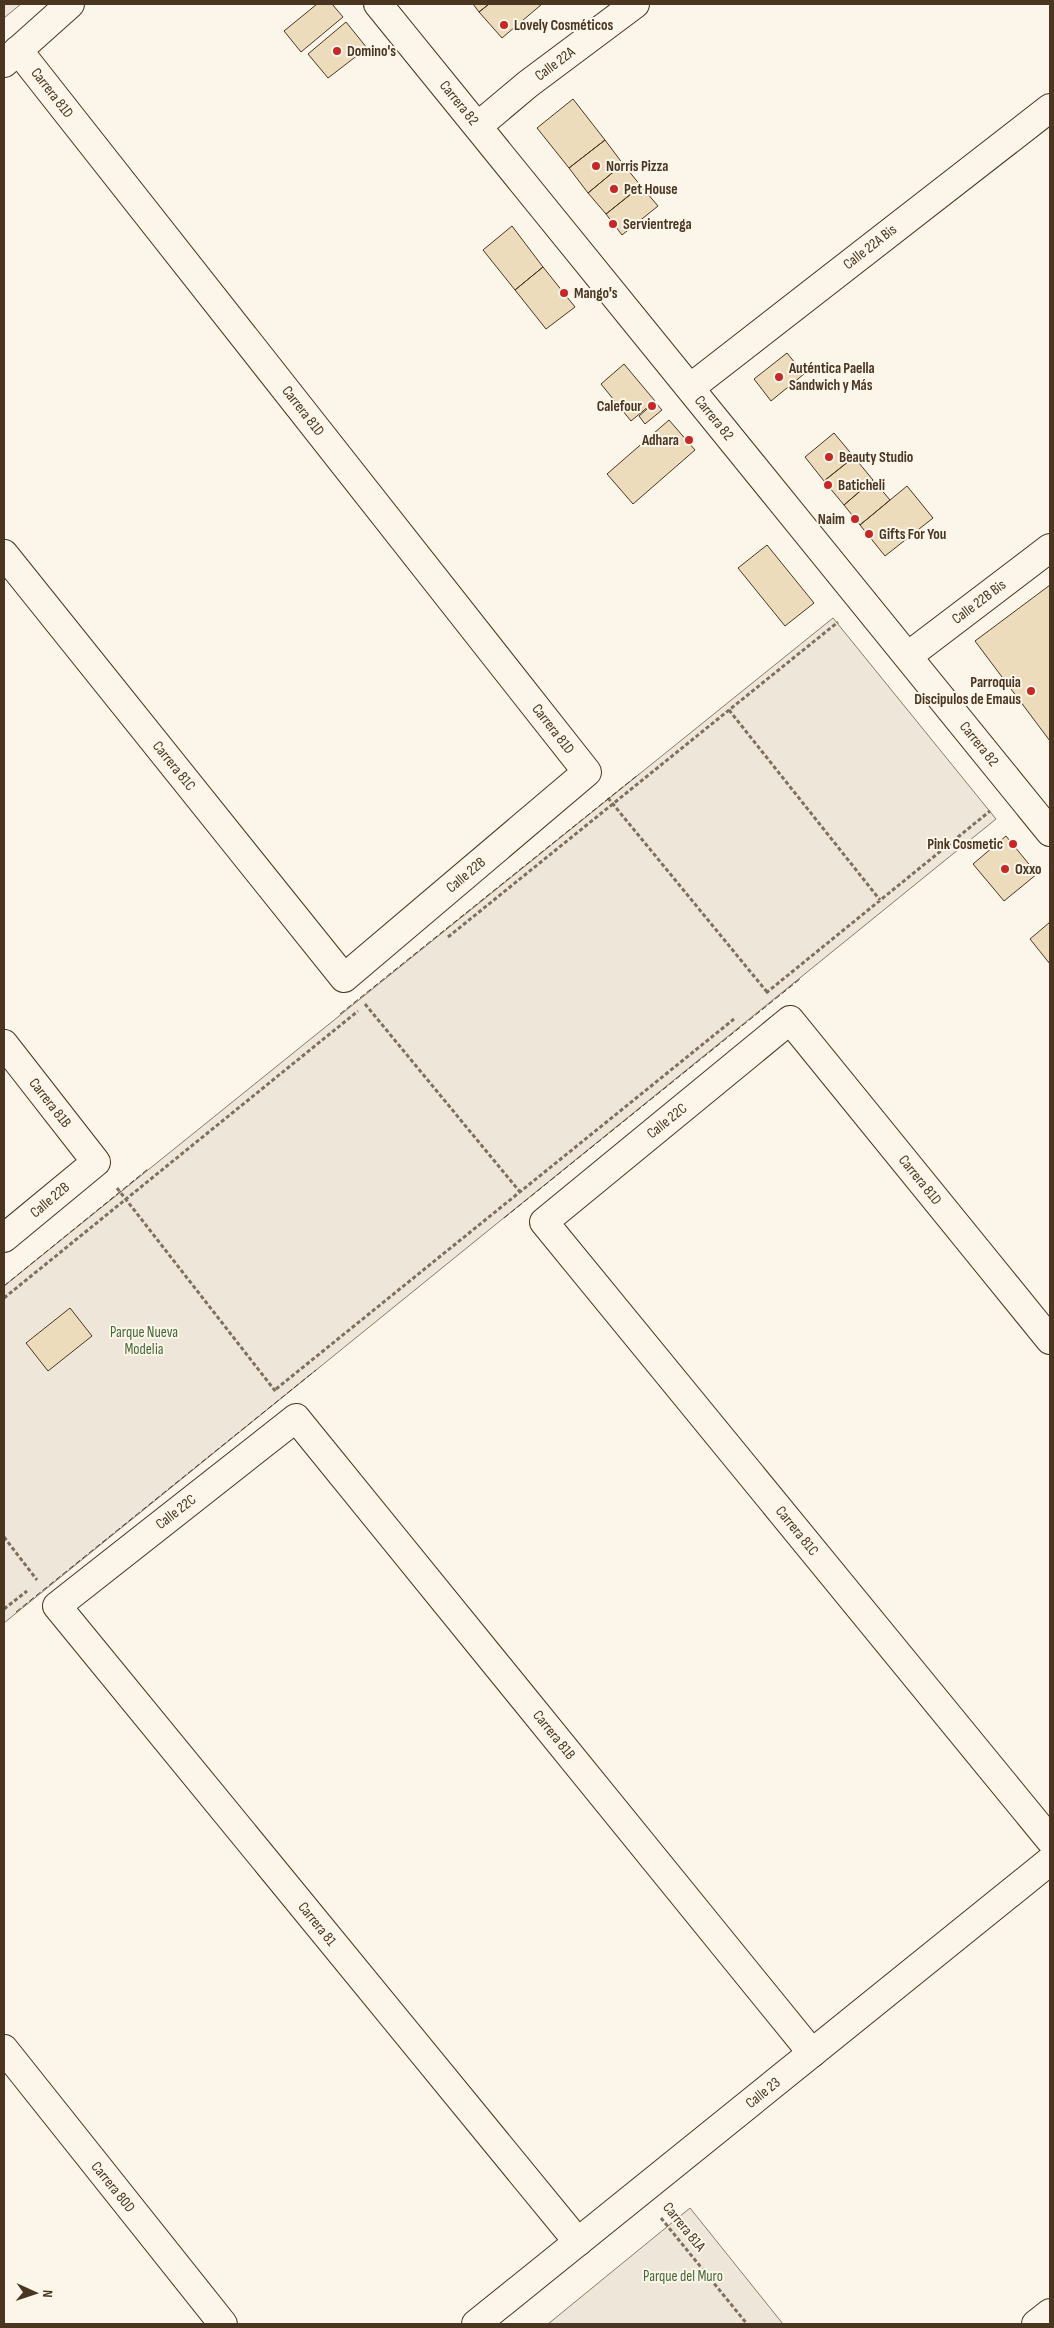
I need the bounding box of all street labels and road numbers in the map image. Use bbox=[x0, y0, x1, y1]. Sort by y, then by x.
street label: Calle 22A bbox=[531, 42, 579, 85]
street label: Carrera 81D bbox=[26, 64, 78, 122]
street label: Carrera 82 bbox=[435, 77, 483, 129]
street label: Calle 22A Bis bbox=[839, 220, 901, 274]
street label: Carrera 81D bbox=[277, 382, 329, 440]
street label: Carrera 82 bbox=[690, 392, 738, 444]
street label: Calle 22B Bis bbox=[948, 575, 1010, 629]
street label: Carrera 81D bbox=[527, 700, 579, 758]
street label: Carrera 82 bbox=[955, 718, 1003, 770]
street label: Carrera 81C bbox=[148, 737, 200, 795]
street label: Calle 22B bbox=[442, 853, 490, 897]
street label: Carrera 81B bbox=[25, 1074, 76, 1132]
street label: Calle 22C bbox=[643, 1099, 691, 1143]
street label: Carrera 81D bbox=[894, 1151, 946, 1209]
street label: Calle 22B bbox=[26, 1178, 74, 1222]
street label: Calle 22C bbox=[152, 1490, 200, 1534]
street label: Carrera 81C bbox=[771, 1502, 823, 1560]
street label: Carrera 81B bbox=[528, 1706, 580, 1764]
street label: Carrera 81 bbox=[293, 1898, 341, 1950]
street label: Calle 23 bbox=[742, 2073, 784, 2113]
street label: Carrera 80D bbox=[87, 2158, 139, 2216]
street label: Carrera 81A bbox=[658, 2199, 710, 2256]

